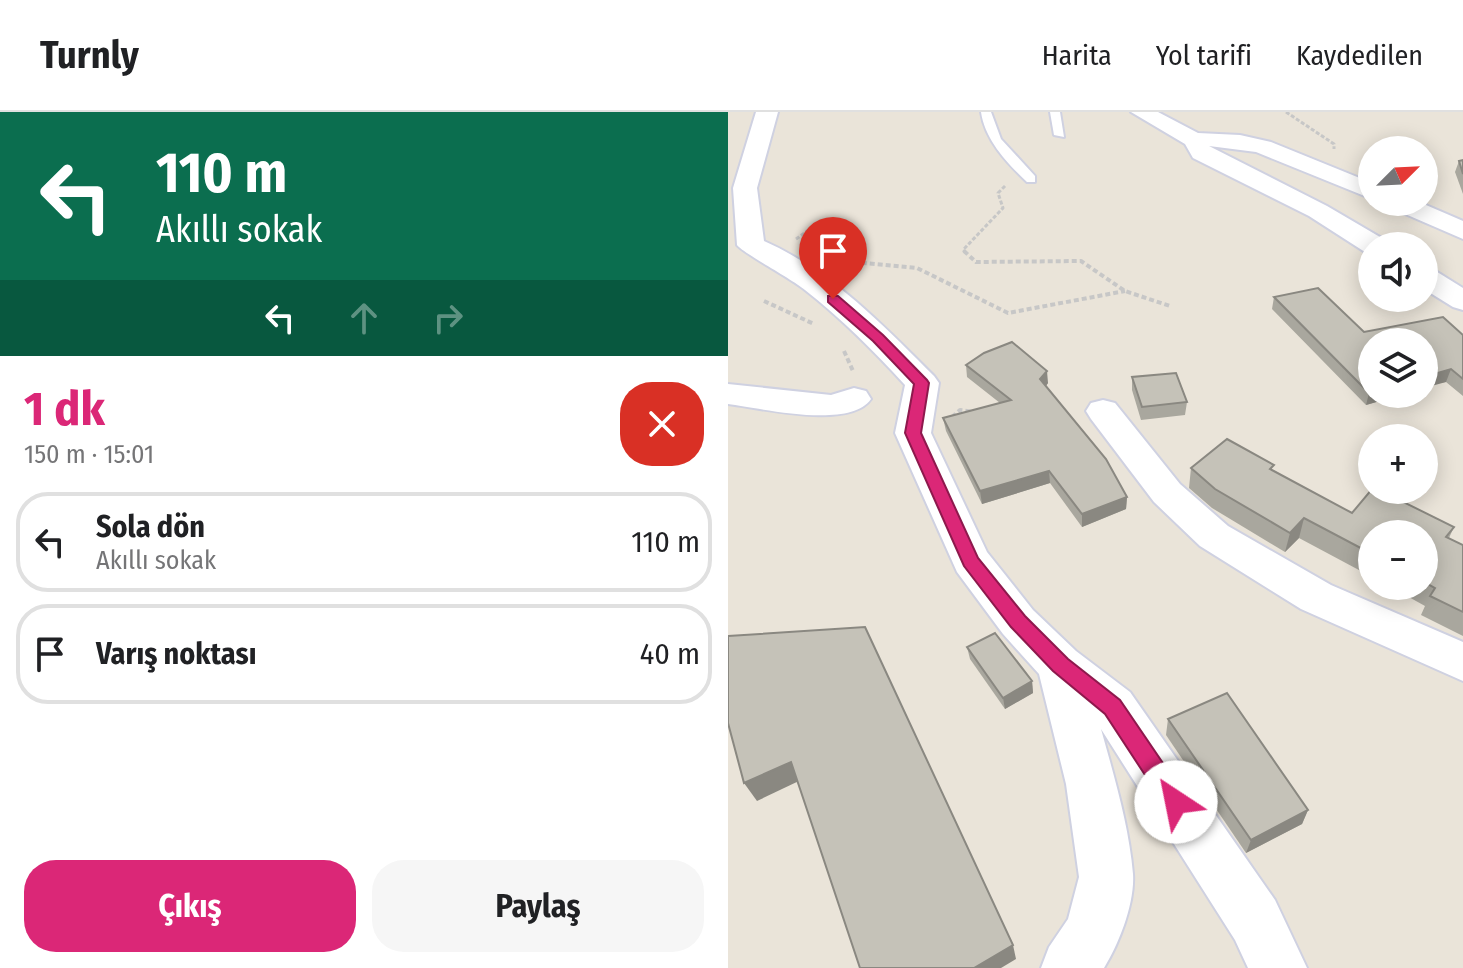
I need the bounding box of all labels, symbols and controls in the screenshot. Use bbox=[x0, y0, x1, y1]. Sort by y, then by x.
text: Turnly bbox=[40, 32, 139, 78]
text: Harita bbox=[1042, 39, 1112, 72]
text: Yol tarifi bbox=[1156, 39, 1252, 72]
text: Kaydedilen bbox=[1296, 39, 1423, 72]
north arrow bbox=[1358, 136, 1438, 216]
map controls bbox=[1358, 136, 1438, 600]
text: 110 m bbox=[156, 140, 287, 207]
icon: left bbox=[24, 144, 128, 248]
text: Akıllı sokak bbox=[156, 208, 322, 252]
pin bbox=[799, 217, 867, 299]
icon: arrive bbox=[811, 229, 855, 273]
button: sound bbox=[1358, 232, 1438, 312]
icon: left bbox=[258, 296, 302, 340]
icon: ahead bbox=[342, 296, 386, 340]
icon: right bbox=[426, 296, 470, 340]
button: layers bbox=[1358, 328, 1438, 408]
text: 1 dk bbox=[24, 380, 105, 438]
button: close bbox=[620, 382, 704, 466]
button: + bbox=[1358, 424, 1438, 504]
text: 150 m · 15:01 bbox=[24, 439, 154, 470]
text: Sola dön bbox=[96, 509, 205, 545]
icon: left bbox=[28, 520, 72, 564]
button: − bbox=[1358, 520, 1438, 600]
text: 110 m bbox=[631, 524, 700, 560]
text: Akıllı sokak bbox=[96, 545, 216, 576]
icon: arrive bbox=[28, 632, 72, 676]
text: Varış noktası bbox=[96, 636, 257, 672]
text: 40 m bbox=[640, 636, 700, 672]
position arrow bbox=[1134, 760, 1218, 844]
button: Çıkış bbox=[24, 860, 356, 952]
button: Paylaş bbox=[372, 860, 704, 952]

